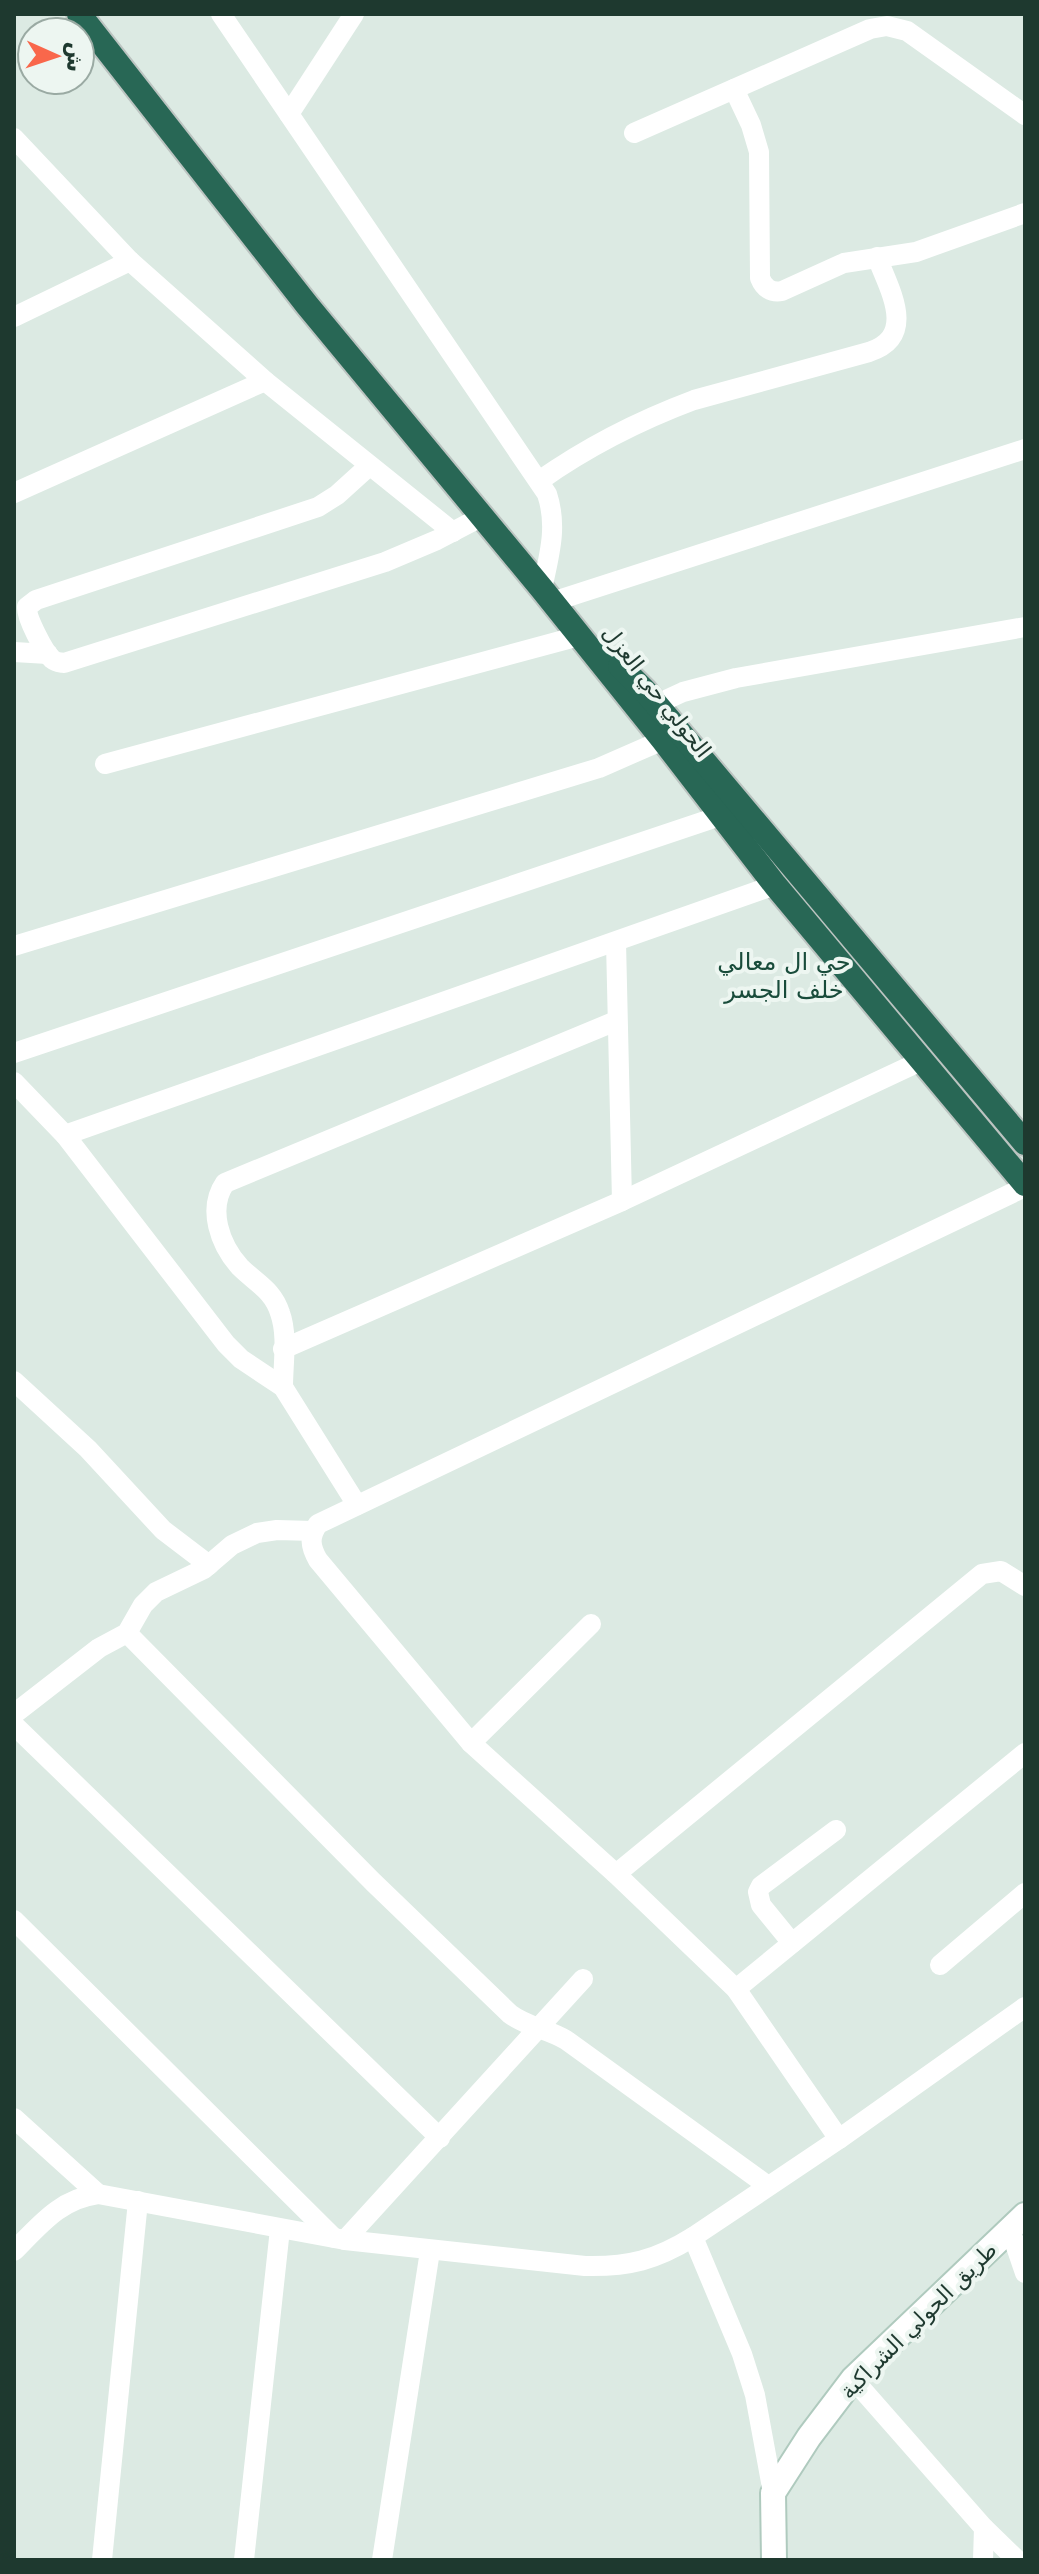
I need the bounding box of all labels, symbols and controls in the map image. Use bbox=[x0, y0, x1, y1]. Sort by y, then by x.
north arrow bbox=[16, 16, 96, 96]
text: ش bbox=[62, 41, 89, 73]
street label: الحولي حي العزل bbox=[596, 620, 716, 763]
district label: حي ال معالي خلف الجسر bbox=[717, 948, 851, 1004]
street label: طريق الحولي الشراكية bbox=[835, 2237, 1003, 2405]

